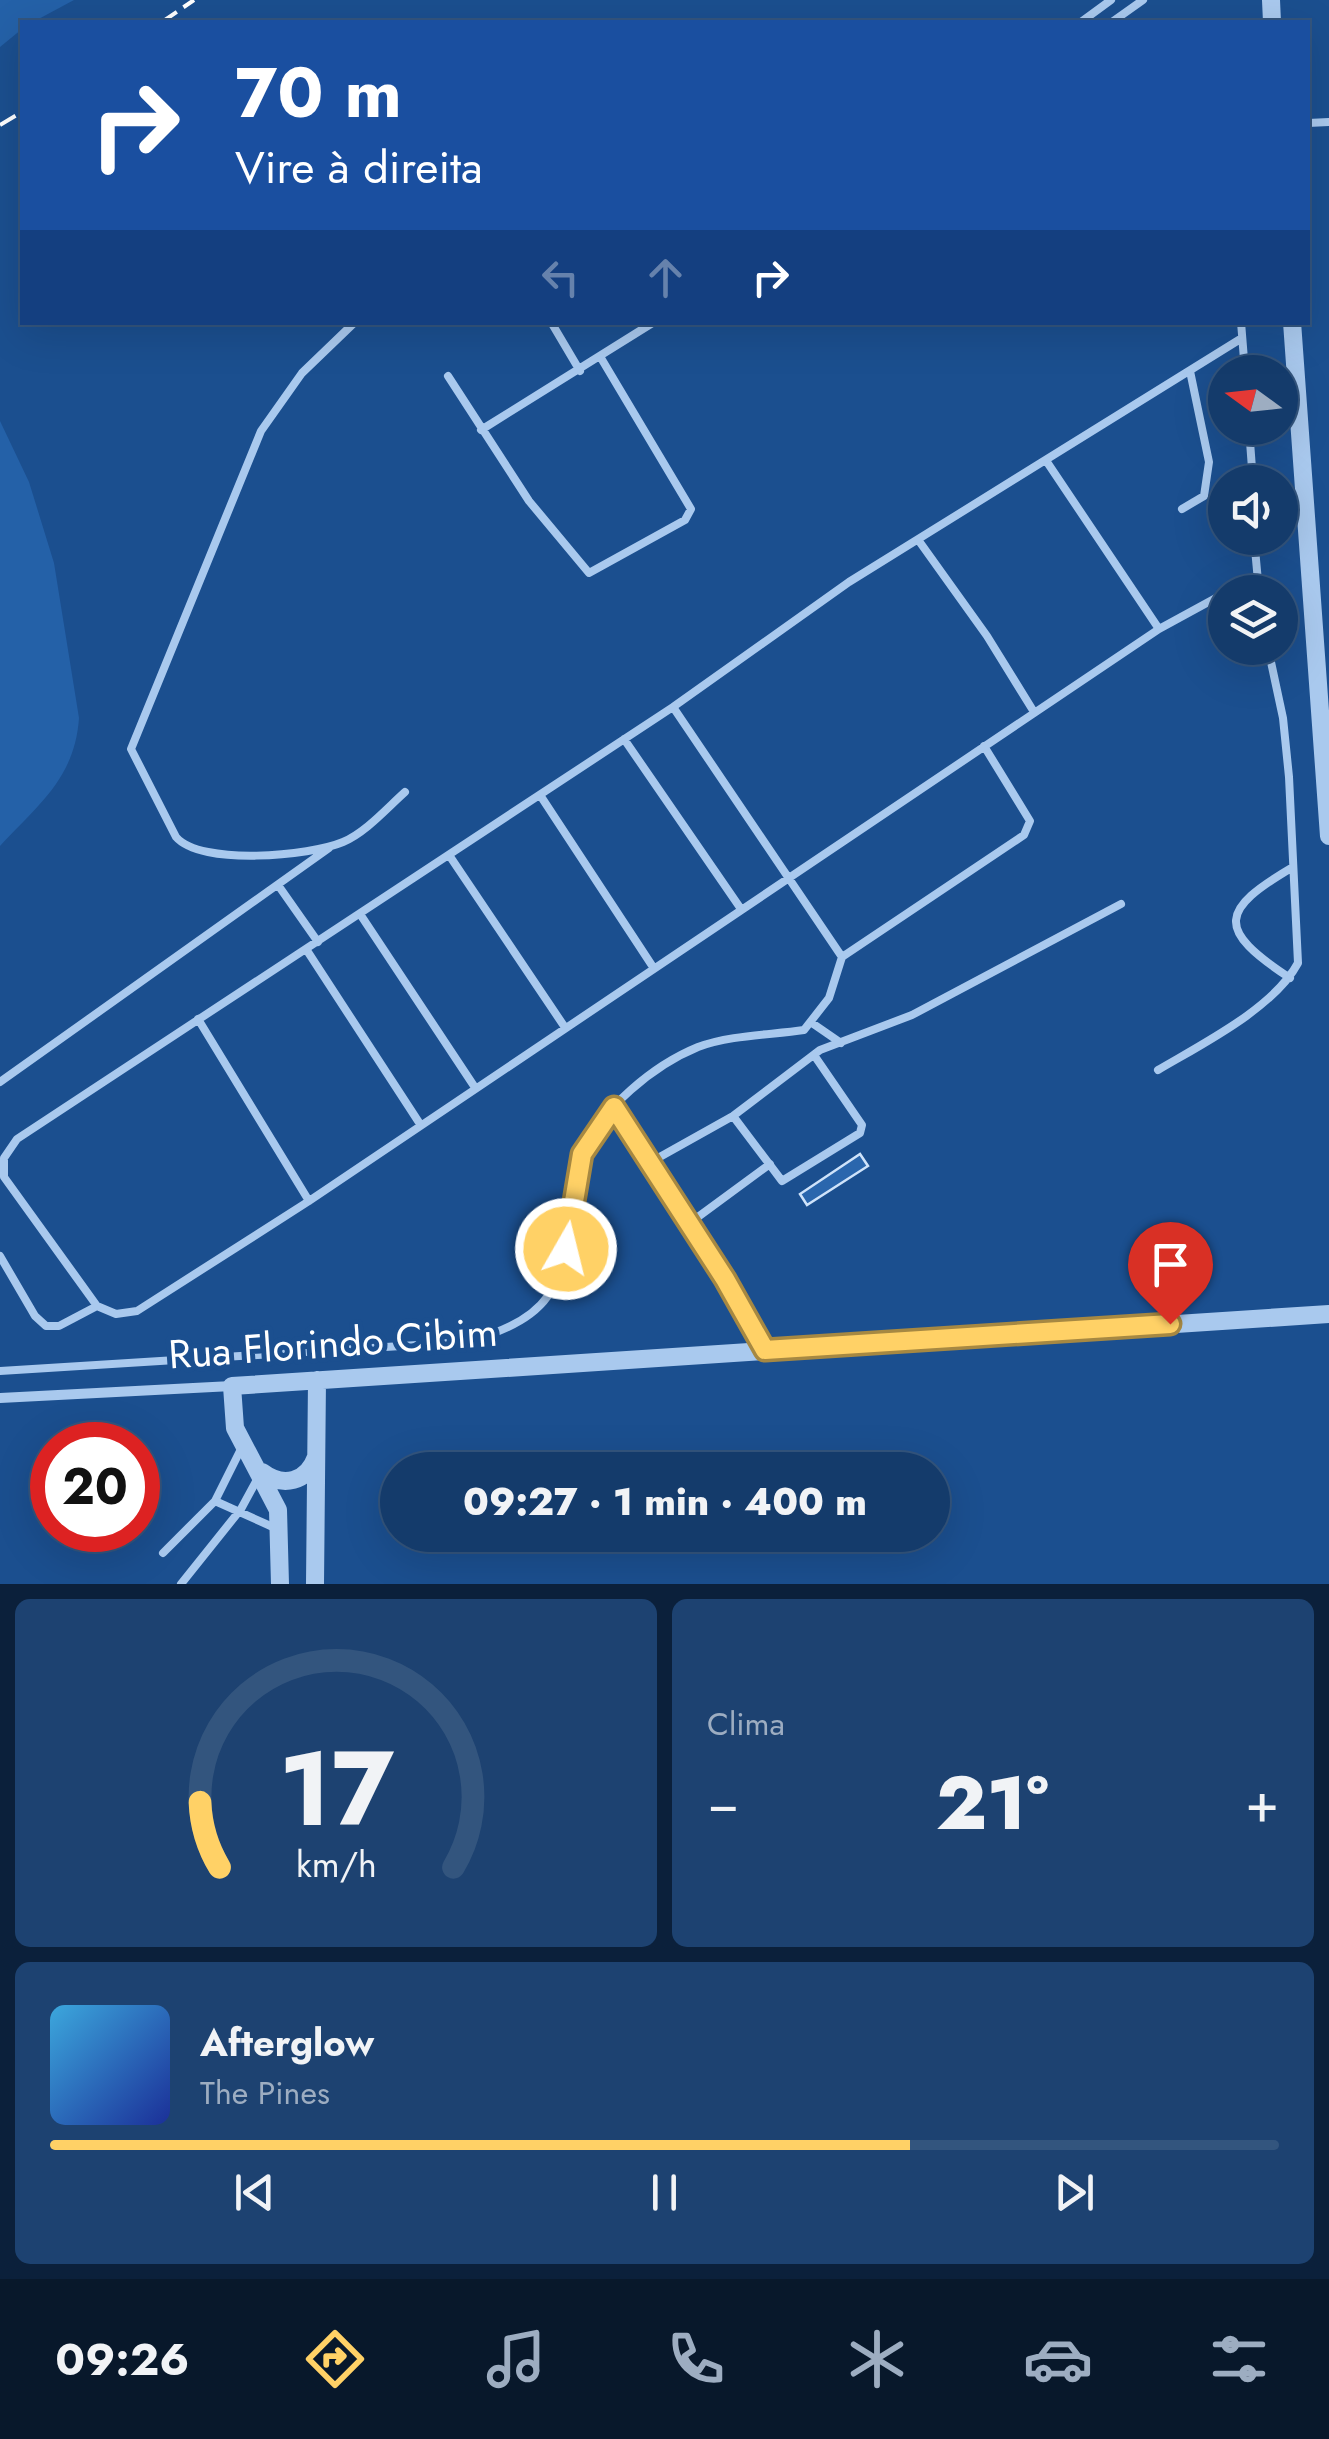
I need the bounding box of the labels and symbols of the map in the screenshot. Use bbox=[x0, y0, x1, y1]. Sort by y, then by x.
north arrow bbox=[1208, 355, 1298, 445]
position arrow bbox=[514, 1197, 618, 1301]
pin bbox=[1128, 1222, 1213, 1325]
street label: Rua Florindo Cibim bbox=[167, 1303, 499, 1383]
speed limit sign: 20 bbox=[30, 1422, 160, 1552]

